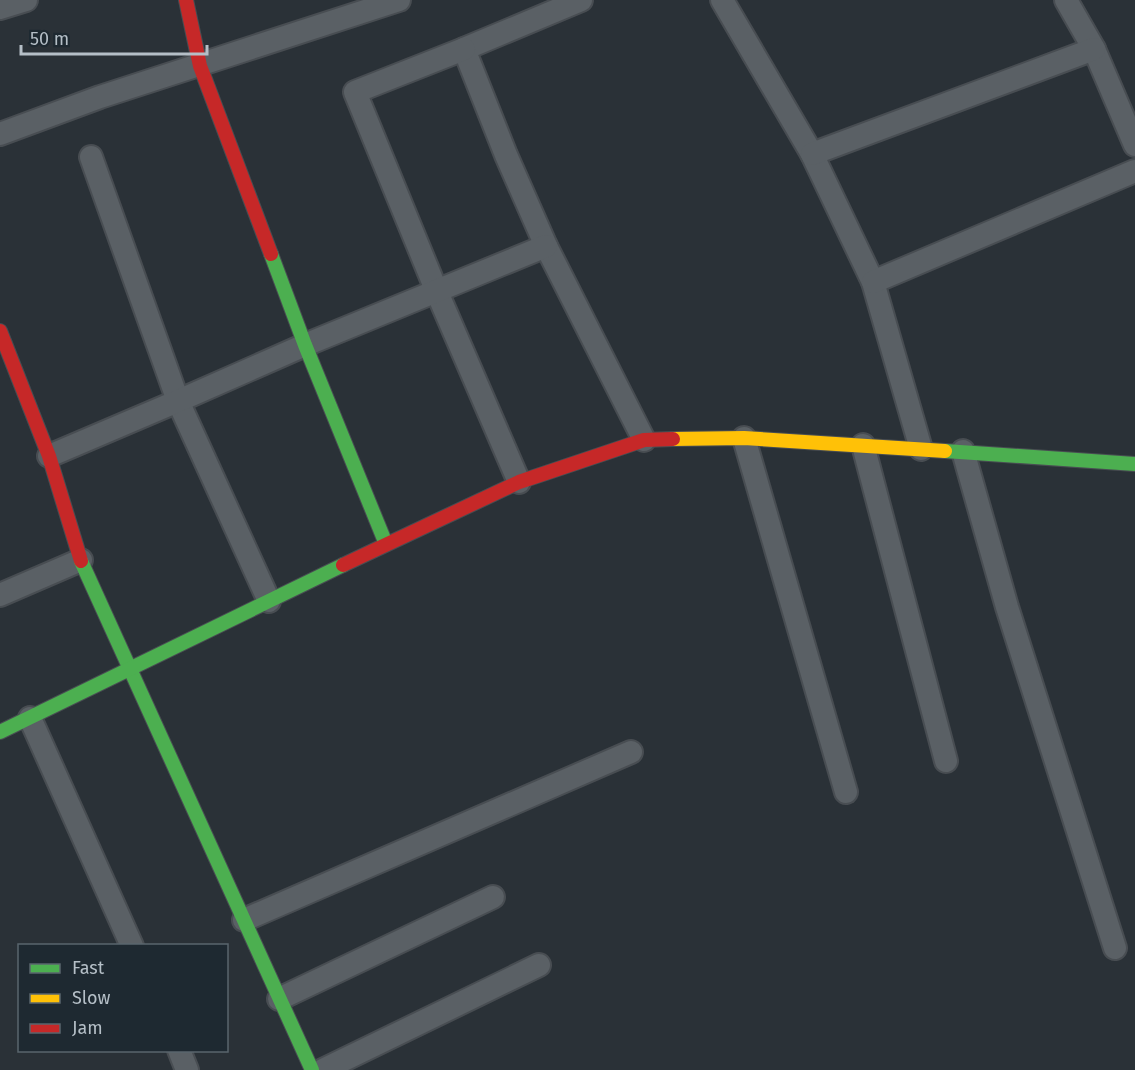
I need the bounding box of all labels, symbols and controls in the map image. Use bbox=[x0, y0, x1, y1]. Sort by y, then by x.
scale bar bbox=[21, 18, 207, 56]
text: 50 m bbox=[30, 28, 69, 50]
legend bbox=[18, 944, 228, 1052]
text: Fast bbox=[72, 957, 105, 979]
text: Slow bbox=[72, 987, 111, 1009]
text: Jam bbox=[72, 1017, 103, 1039]

